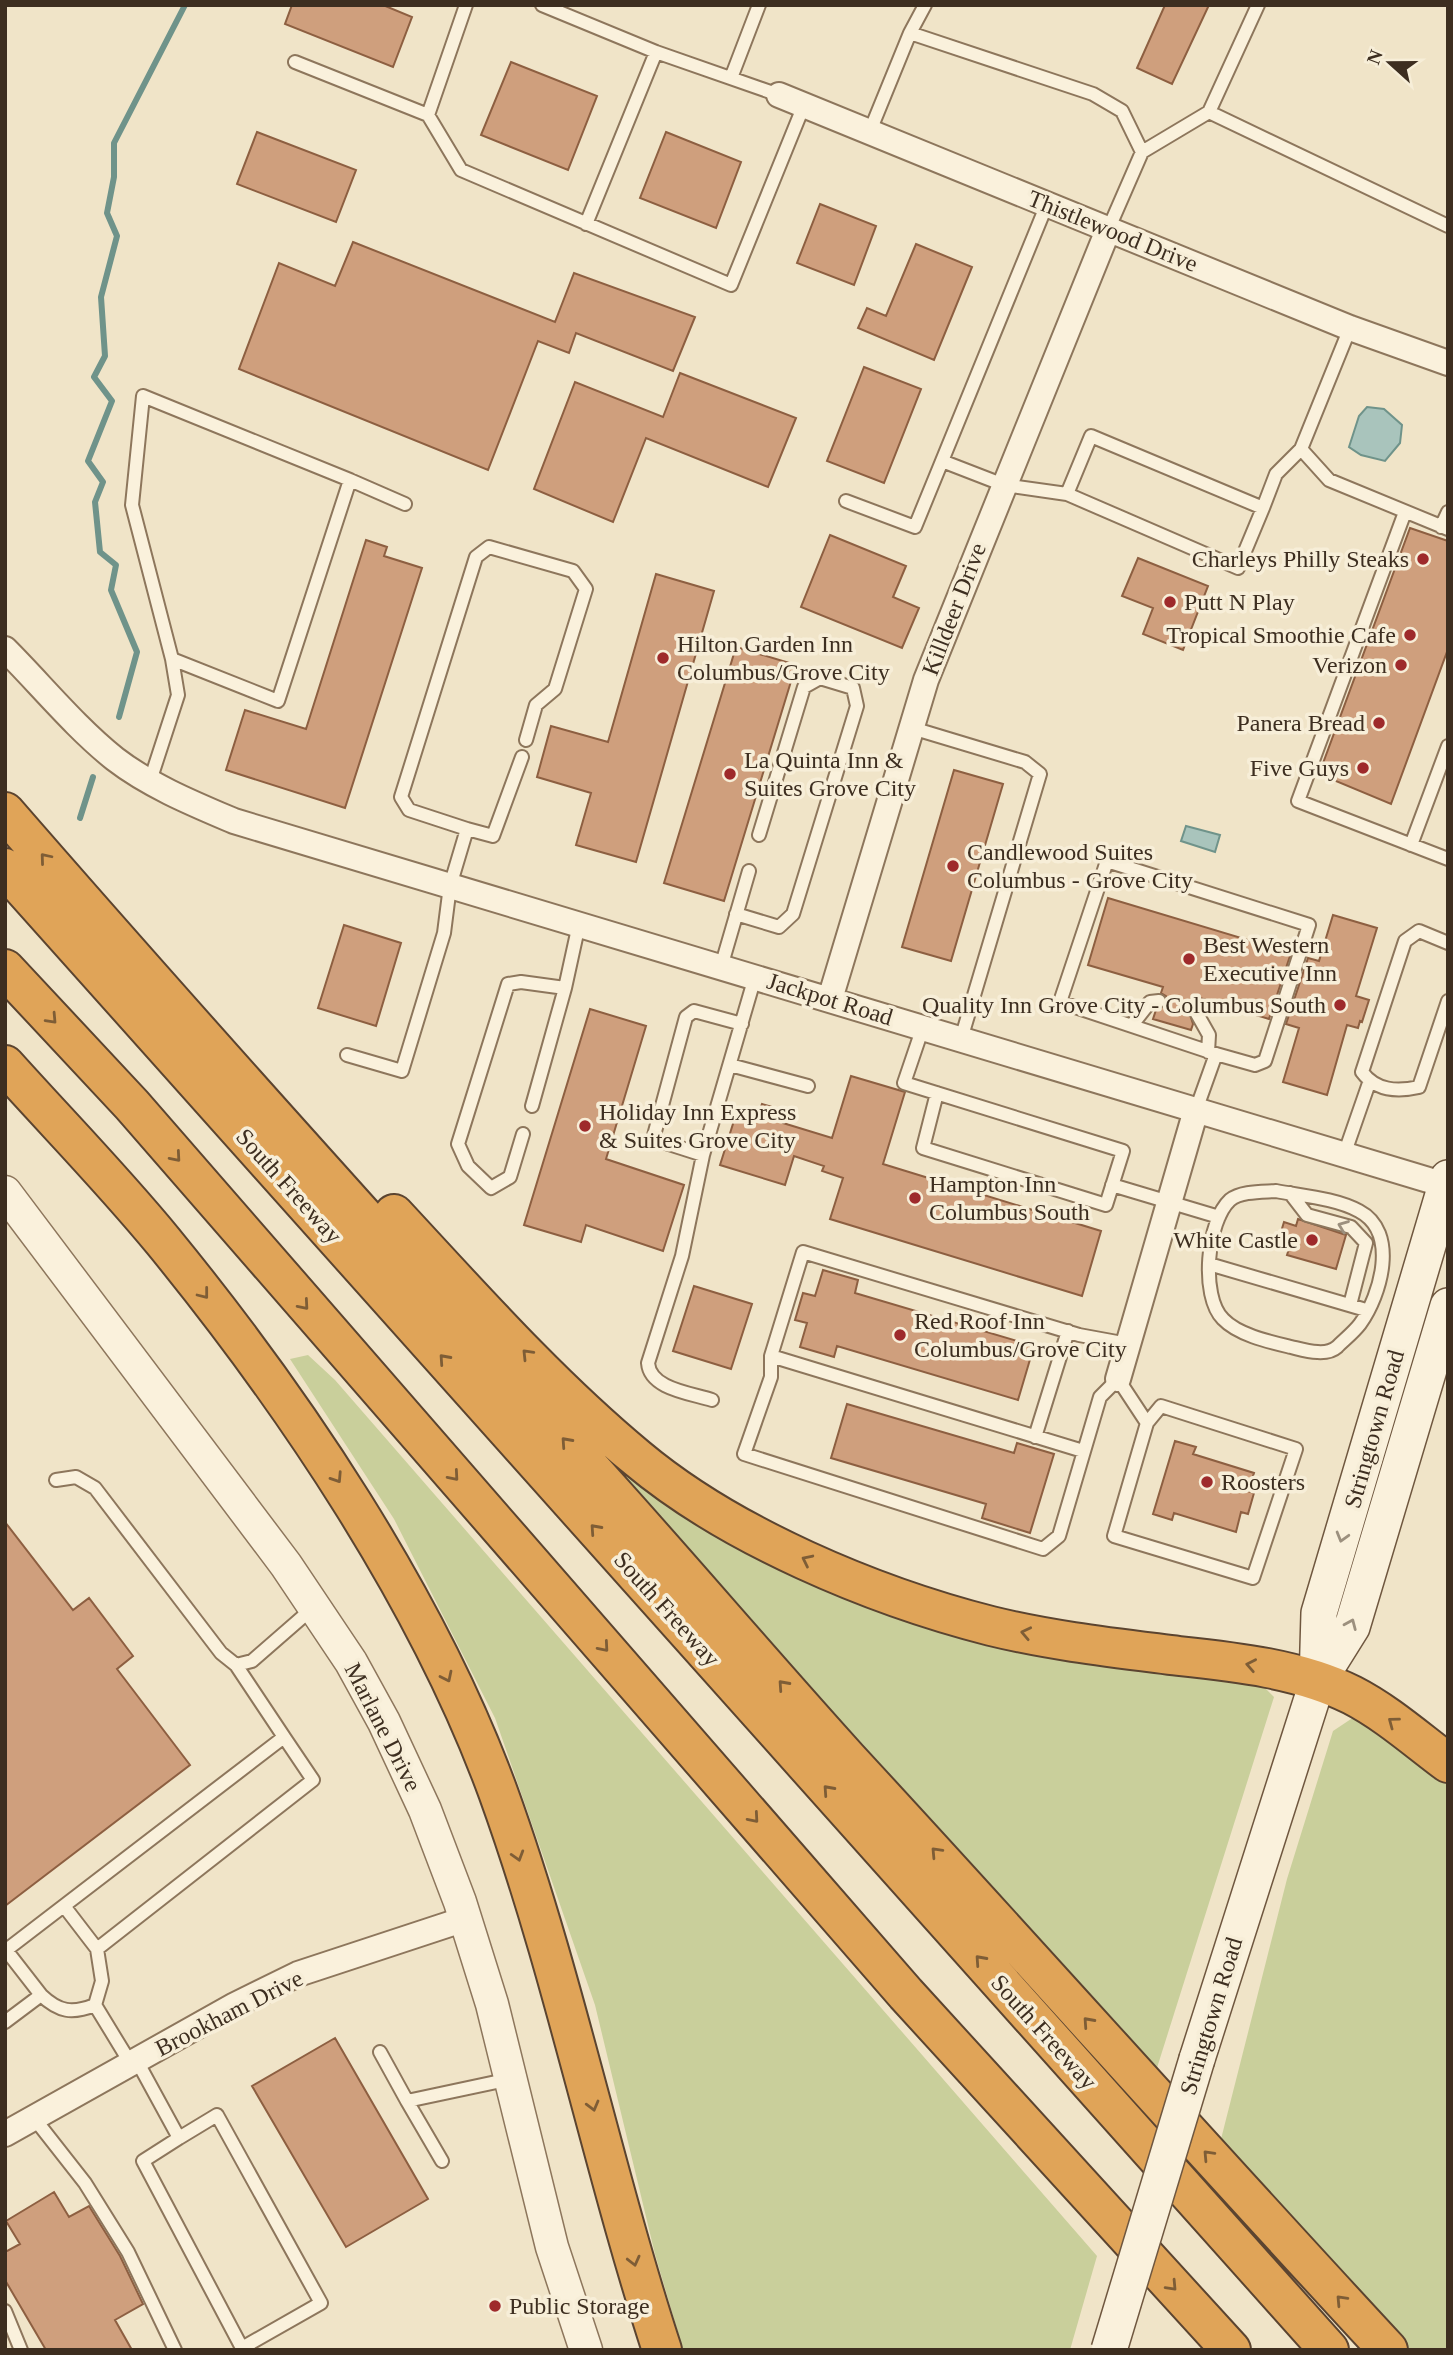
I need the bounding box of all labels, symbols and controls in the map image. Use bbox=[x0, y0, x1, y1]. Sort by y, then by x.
north arrow bbox=[1355, 28, 1425, 98]
text: N bbox=[1362, 47, 1387, 67]
street label: Thistlewood Drive bbox=[1024, 185, 1202, 277]
street label: Killdeer Drive bbox=[917, 539, 991, 679]
place label: Charleys Philly Steaks bbox=[1192, 546, 1409, 572]
marker: Charleys Philly Steaks bbox=[1415, 551, 1431, 567]
place label: Putt N Play bbox=[1184, 589, 1295, 615]
marker: Putt N Play bbox=[1162, 594, 1178, 610]
place label: Tropical Smoothie Cafe bbox=[1166, 622, 1396, 648]
marker: Tropical Smoothie Cafe bbox=[1402, 627, 1418, 643]
place label: Hilton Garden Inn Columbus/Grove City bbox=[677, 631, 890, 685]
marker: Hilton Garden Inn Columbus/Grove City bbox=[655, 650, 671, 666]
place label: Verizon bbox=[1312, 652, 1387, 678]
marker: Verizon bbox=[1393, 657, 1409, 673]
place label: Panera Bread bbox=[1236, 710, 1365, 736]
marker: Panera Bread bbox=[1371, 715, 1387, 731]
place label: La Quinta Inn & Suites Grove City bbox=[744, 747, 916, 801]
place label: Five Guys bbox=[1250, 755, 1349, 781]
marker: Five Guys bbox=[1355, 760, 1371, 776]
marker: La Quinta Inn & Suites Grove City bbox=[722, 766, 738, 782]
place label: Candlewood Suites Columbus - Grove City bbox=[967, 839, 1193, 893]
one-way arrow bbox=[41, 853, 53, 866]
marker: Candlewood Suites Columbus - Grove City bbox=[945, 858, 961, 874]
place label: Best Western Executive Inn bbox=[1203, 932, 1337, 986]
marker: Best Western Executive Inn bbox=[1181, 951, 1197, 967]
street label: Jackpot Road bbox=[764, 968, 896, 1030]
place label: Quality Inn Grove City - Columbus South bbox=[922, 992, 1326, 1018]
marker: Quality Inn Grove City - Columbus South bbox=[1332, 997, 1348, 1013]
one-way arrow bbox=[43, 1011, 56, 1024]
place label: Holiday Inn Express & Suites Grove City bbox=[599, 1099, 796, 1153]
marker: Holiday Inn Express & Suites Grove City bbox=[577, 1118, 593, 1134]
street label: South Freeway bbox=[231, 1124, 347, 1248]
one-way arrow bbox=[168, 1149, 180, 1162]
place label: Hampton Inn Columbus South bbox=[929, 1171, 1090, 1225]
marker: Hampton Inn Columbus South bbox=[907, 1190, 923, 1206]
one-way arrow bbox=[1338, 1221, 1350, 1235]
place label: White Castle bbox=[1173, 1227, 1298, 1253]
marker: White Castle bbox=[1304, 1232, 1320, 1248]
one-way arrow bbox=[195, 1286, 208, 1298]
one-way arrow bbox=[296, 1296, 308, 1309]
place label: Red Roof Inn Columbus/Grove City bbox=[914, 1308, 1127, 1362]
marker: Red Roof Inn Columbus/Grove City bbox=[892, 1327, 908, 1343]
street label: Stringtown Road bbox=[1339, 1347, 1409, 1511]
one-way arrow bbox=[523, 1349, 536, 1362]
one-way arrow bbox=[440, 1355, 452, 1368]
one-way arrow bbox=[562, 1437, 574, 1450]
one-way arrow bbox=[446, 1468, 458, 1481]
place label: Roosters bbox=[1221, 1469, 1305, 1495]
one-way arrow bbox=[328, 1470, 341, 1483]
marker: Roosters bbox=[1199, 1474, 1215, 1490]
one-way arrow bbox=[591, 1524, 604, 1537]
one-way arrow bbox=[1335, 1530, 1350, 1542]
street label: South Freeway bbox=[609, 1547, 725, 1671]
one-way arrow bbox=[802, 1554, 815, 1568]
one-way arrow bbox=[1343, 1619, 1357, 1631]
one-way arrow bbox=[1020, 1626, 1032, 1641]
one-way arrow bbox=[596, 1639, 608, 1652]
street label: Marlane Drive bbox=[339, 1658, 427, 1796]
one-way arrow bbox=[1245, 1658, 1257, 1673]
one-way arrow bbox=[438, 1670, 452, 1682]
one-way arrow bbox=[778, 1680, 791, 1693]
one-way arrow bbox=[1389, 1717, 1401, 1730]
one-way arrow bbox=[824, 1786, 836, 1799]
one-way arrow bbox=[746, 1810, 758, 1823]
one-way arrow bbox=[932, 1847, 945, 1860]
one-way arrow bbox=[509, 1850, 524, 1862]
street label: Stringtown Road bbox=[1175, 1934, 1247, 2098]
one-way arrow bbox=[976, 1955, 988, 1968]
street label: Brookham Drive bbox=[151, 1965, 307, 2061]
street label: South Freeway bbox=[986, 1970, 1102, 2094]
one-way arrow bbox=[1084, 2017, 1097, 2030]
one-way arrow bbox=[585, 2099, 599, 2111]
one-way arrow bbox=[1203, 2150, 1216, 2163]
one-way arrow bbox=[626, 2255, 640, 2267]
one-way arrow bbox=[1164, 2278, 1177, 2291]
place label: Public Storage bbox=[509, 2293, 650, 2319]
one-way arrow bbox=[1337, 2295, 1350, 2308]
marker: Public Storage bbox=[487, 2298, 503, 2314]

